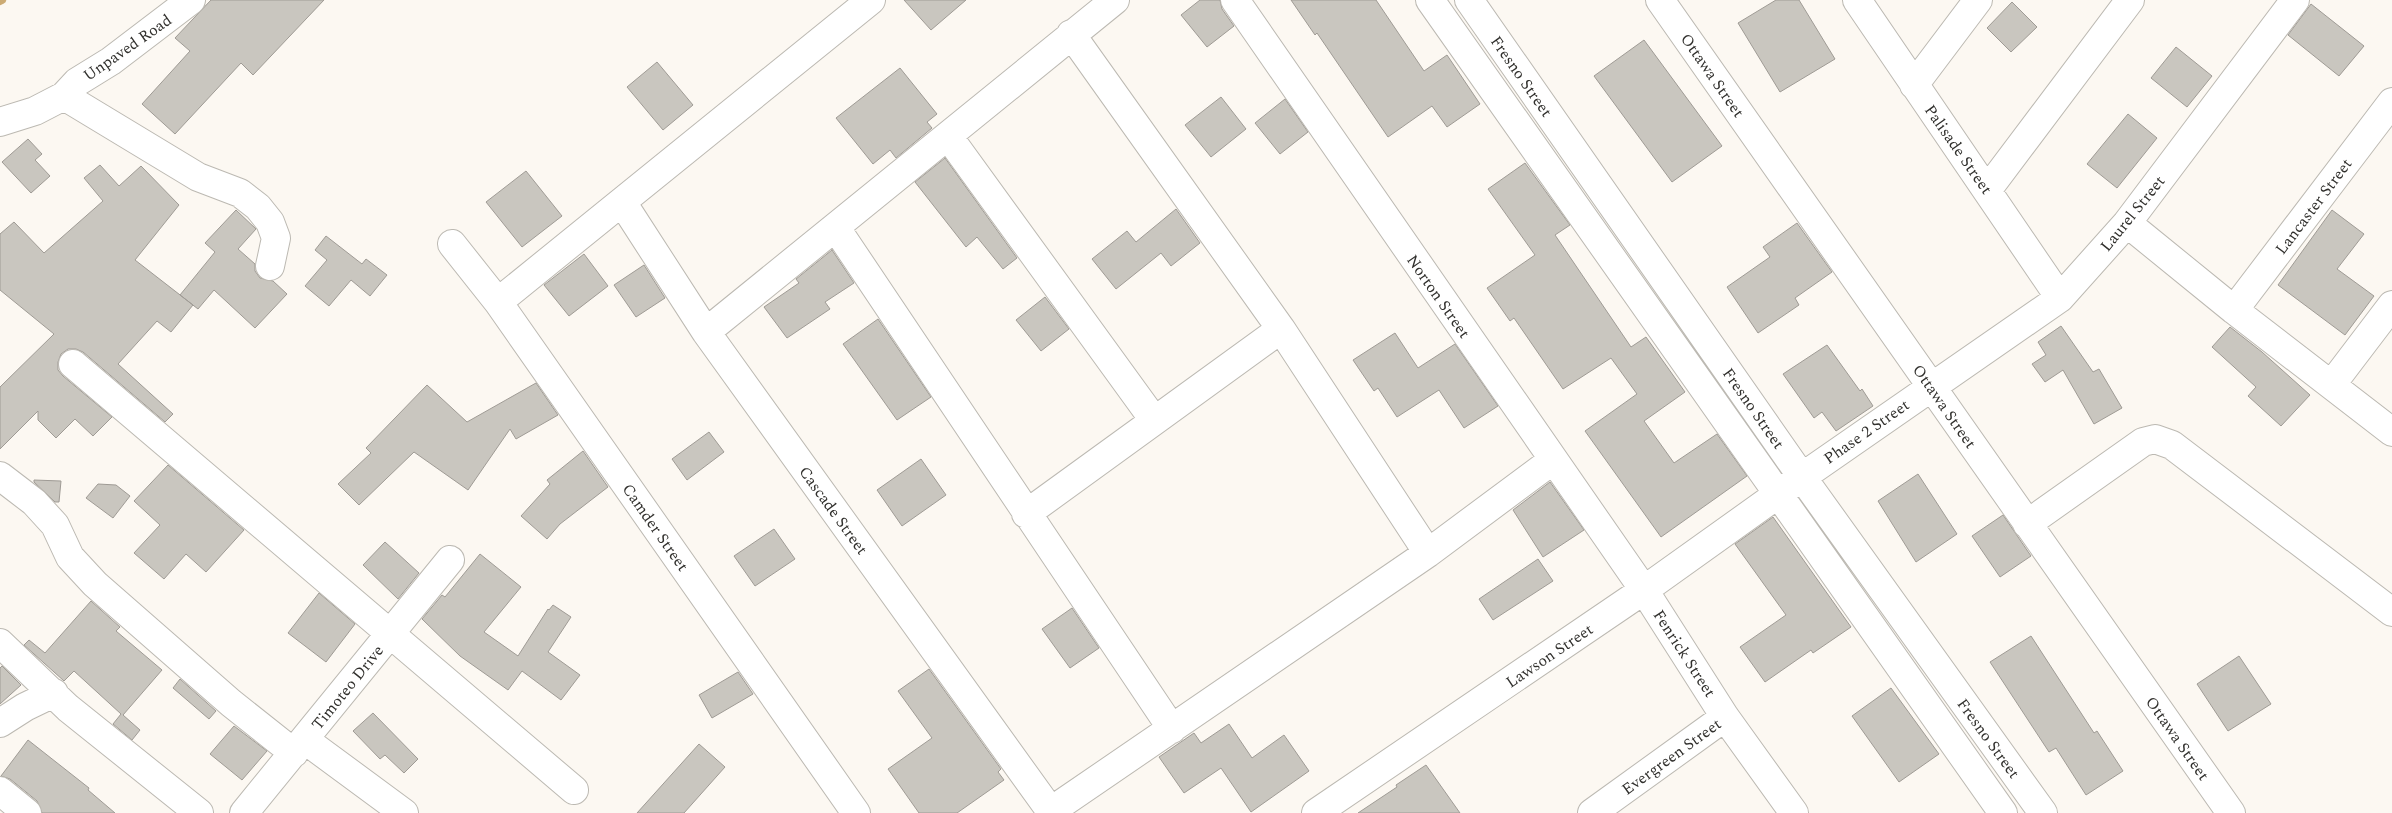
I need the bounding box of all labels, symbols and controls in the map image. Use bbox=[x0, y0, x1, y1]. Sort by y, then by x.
street label: Unpaved Road bbox=[78, 8, 177, 87]
street label: Ottawa Street bbox=[1674, 29, 1750, 123]
street label: Fresno Street bbox=[1484, 31, 1558, 122]
street label: Palisade Street bbox=[1918, 100, 1998, 200]
street label: Lancaster Street bbox=[2270, 153, 2358, 260]
street label: Laurel Street bbox=[2095, 170, 2171, 257]
street label: Norton Street bbox=[1400, 250, 1476, 344]
street label: Ottawa Street bbox=[1906, 360, 1982, 454]
street label: Fresno Street bbox=[1716, 363, 1790, 454]
street label: Phase 2 Street bbox=[1819, 393, 1915, 470]
street label: Cascade Street bbox=[793, 461, 874, 560]
street label: Camder Street bbox=[616, 479, 695, 577]
street label: Fenrick Street bbox=[1647, 605, 1722, 702]
street label: Lawson Street bbox=[1501, 618, 1598, 694]
street label: Timoteo Drive bbox=[306, 640, 390, 735]
street label: Ottawa Street bbox=[2139, 692, 2215, 786]
street label: Fresno Street bbox=[1951, 693, 2026, 784]
street label: Evergreen Street bbox=[1617, 712, 1727, 801]

